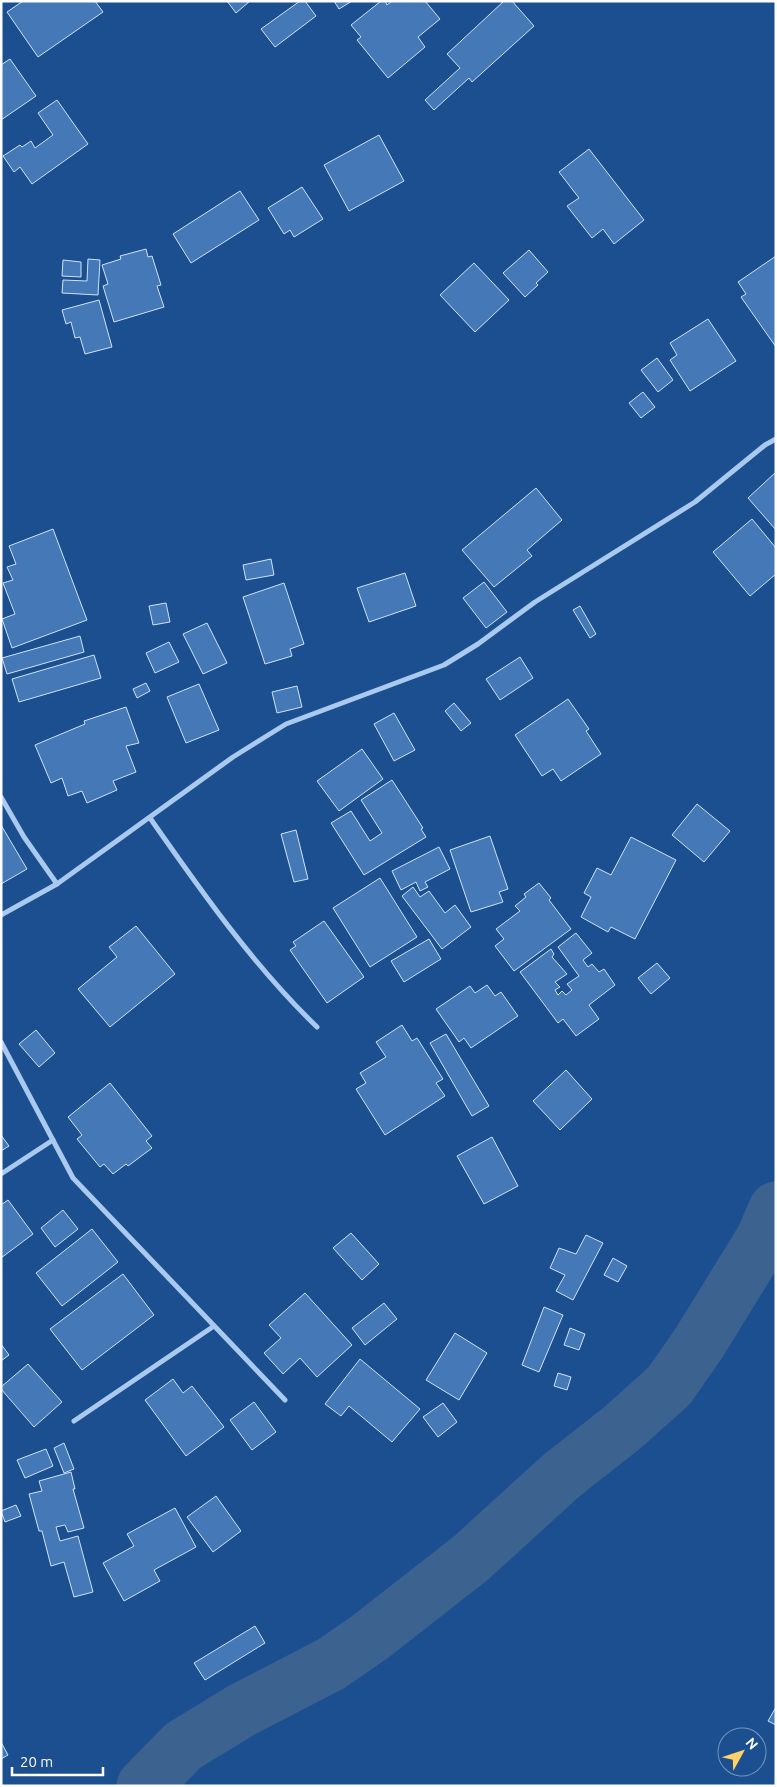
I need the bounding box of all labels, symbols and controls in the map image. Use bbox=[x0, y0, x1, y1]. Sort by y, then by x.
north arrow bbox=[717, 1727, 767, 1777]
text: N bbox=[742, 1734, 761, 1753]
scale bar bbox=[12, 1744, 104, 1776]
text: 20 m bbox=[20, 1753, 53, 1770]

